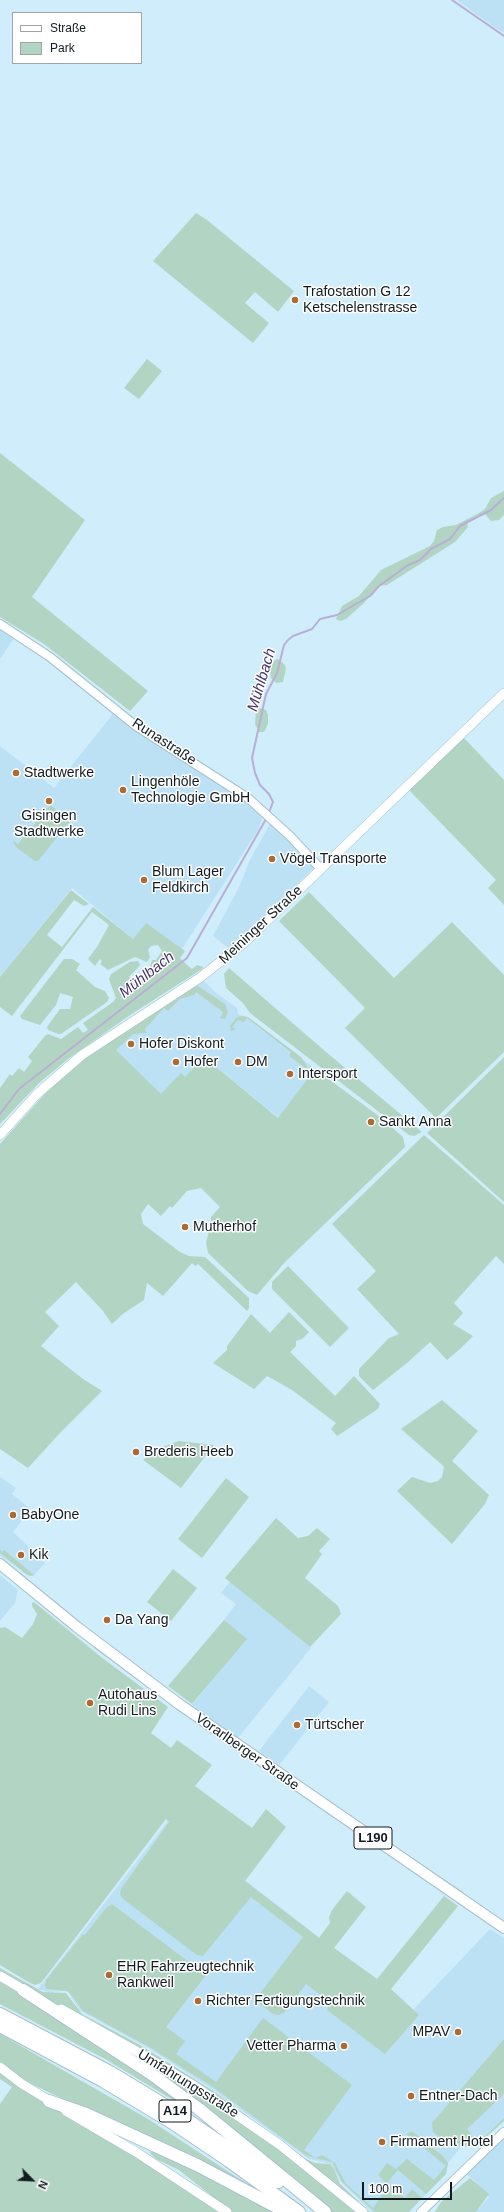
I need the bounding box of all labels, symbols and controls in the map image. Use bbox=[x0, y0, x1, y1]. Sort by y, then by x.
legend bbox=[12, 12, 142, 64]
text: Straße bbox=[50, 21, 86, 35]
text: Park bbox=[50, 41, 75, 55]
place label: Trafostation G 12 Ketschelenstrasse bbox=[303, 284, 417, 316]
marker: Trafostation G 12 Ketschelenstrasse bbox=[290, 295, 300, 305]
water label: Mühlbach bbox=[244, 646, 280, 714]
street label: Runastraße bbox=[129, 715, 199, 769]
place label: Stadtwerke bbox=[24, 765, 94, 781]
marker: Stadtwerke bbox=[11, 768, 21, 778]
place label: Lingenhöle Technologie GmbH bbox=[131, 774, 250, 806]
marker: Lingenhöle Technologie GmbH bbox=[118, 785, 128, 795]
marker: Gisingen Stadtwerke bbox=[44, 796, 54, 806]
place label: Gisingen Stadtwerke bbox=[14, 808, 84, 840]
place label: Vögel Transporte bbox=[280, 851, 387, 867]
marker: Vögel Transporte bbox=[267, 854, 277, 864]
place label: Blum Lager Feldkirch bbox=[152, 864, 224, 896]
marker: Blum Lager Feldkirch bbox=[139, 875, 149, 885]
street label: Meininger Straße bbox=[216, 882, 306, 968]
water label: Mühlbach bbox=[116, 948, 178, 1002]
place label: Hofer Diskont bbox=[139, 1036, 224, 1052]
marker: Hofer Diskont bbox=[126, 1039, 136, 1049]
place label: Hofer bbox=[184, 1054, 218, 1070]
place label: DM bbox=[246, 1054, 268, 1070]
marker: Hofer bbox=[171, 1057, 181, 1067]
marker: DM bbox=[233, 1057, 243, 1067]
place label: Intersport bbox=[298, 1066, 357, 1082]
marker: Intersport bbox=[285, 1069, 295, 1079]
place label: Sankt Anna bbox=[379, 1114, 451, 1130]
marker: Sankt Anna bbox=[366, 1117, 376, 1127]
place label: Mutherhof bbox=[193, 1219, 256, 1235]
marker: Mutherhof bbox=[180, 1222, 190, 1232]
place label: Brederis Heeb bbox=[144, 1444, 233, 1460]
marker: Brederis Heeb bbox=[131, 1447, 141, 1457]
place label: BabyOne bbox=[21, 1507, 79, 1523]
marker: BabyOne bbox=[8, 1510, 18, 1520]
place label: Kik bbox=[29, 1547, 48, 1563]
marker: Kik bbox=[16, 1550, 26, 1560]
place label: Da Yang bbox=[115, 1612, 168, 1628]
marker: Da Yang bbox=[102, 1615, 112, 1625]
place label: Autohaus Rudi Lins bbox=[98, 1687, 157, 1720]
marker: Autohaus Rudi Lins bbox=[85, 1698, 95, 1708]
street label: Vorarlberger Straße bbox=[192, 1710, 302, 1794]
place label: Türtscher bbox=[305, 1717, 364, 1733]
marker: Türtscher bbox=[292, 1720, 302, 1730]
road number: L190 bbox=[354, 1827, 392, 1849]
place label: EHR Fahrzeugtechnik Rankweil bbox=[117, 1959, 254, 1992]
marker: EHR Fahrzeugtechnik Rankweil bbox=[104, 1970, 114, 1980]
place label: Richter Fertigungstechnik bbox=[206, 1993, 365, 2009]
marker: Richter Fertigungstechnik bbox=[193, 1996, 203, 2006]
place label: MPAV bbox=[412, 2024, 450, 2040]
marker: MPAV bbox=[453, 2027, 463, 2037]
place label: Vetter Pharma bbox=[247, 2038, 336, 2054]
marker: Vetter Pharma bbox=[339, 2041, 349, 2051]
street label: Umfahrungsstraße bbox=[134, 2046, 242, 2122]
place label: Entner-Dach bbox=[419, 2088, 498, 2104]
marker: Entner-Dach bbox=[406, 2091, 416, 2101]
road number: A14 bbox=[159, 2100, 191, 2122]
place label: Firmament Hotel bbox=[390, 2134, 493, 2150]
marker: Firmament Hotel bbox=[377, 2137, 387, 2147]
north arrow bbox=[12, 2160, 52, 2200]
scale bar bbox=[364, 2174, 454, 2200]
text: N bbox=[36, 2179, 50, 2191]
text: 100 m bbox=[369, 2182, 402, 2196]

